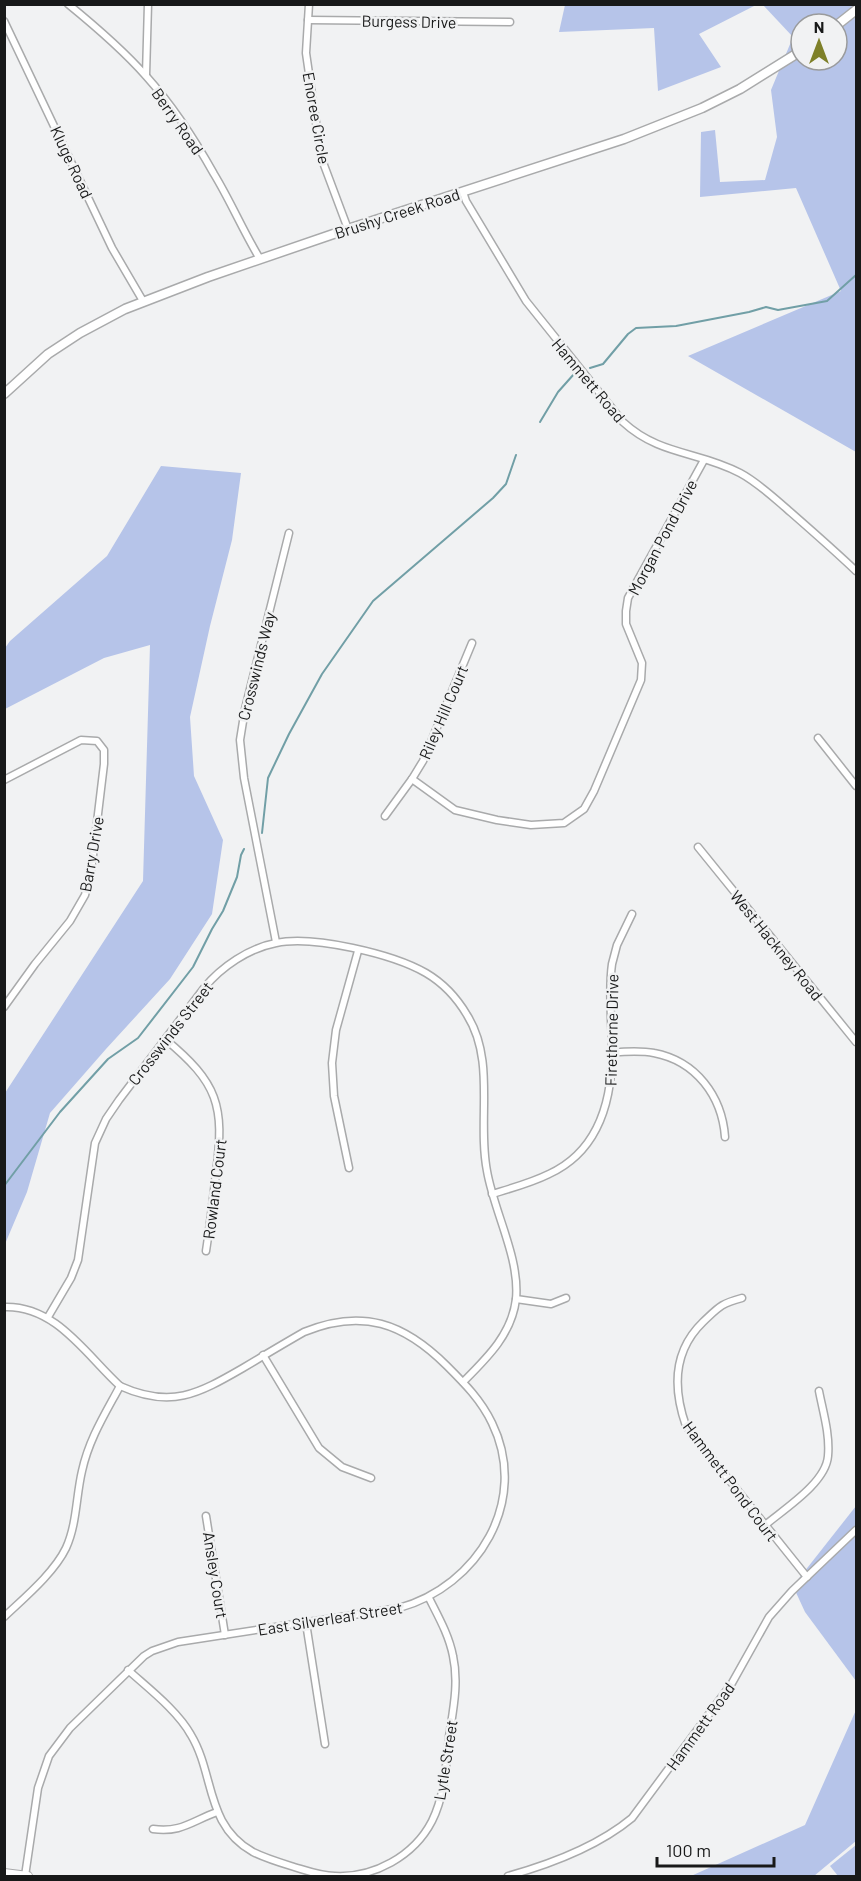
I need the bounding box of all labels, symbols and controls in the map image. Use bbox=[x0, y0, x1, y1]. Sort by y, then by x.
street label: Burgess Drive bbox=[361, 11, 457, 31]
north arrow bbox=[789, 12, 849, 72]
text: N bbox=[814, 17, 824, 36]
street label: Enoree Circle bbox=[300, 71, 334, 165]
street label: Berry Road bbox=[148, 84, 208, 158]
street label: Kluge Road bbox=[47, 123, 97, 201]
street label: Brushy Creek Road bbox=[332, 184, 462, 242]
street label: Hammett Road bbox=[548, 334, 630, 426]
street label: Morgan Pond Drive bbox=[623, 476, 701, 598]
street label: Crosswinds Way bbox=[233, 609, 279, 722]
street label: Riley Hill Court bbox=[415, 662, 471, 762]
street label: Barry Drive bbox=[75, 815, 107, 893]
street label: West Hackney Road bbox=[727, 886, 827, 1004]
street label: Firethorne Drive bbox=[601, 974, 621, 1086]
street label: Crosswinds Street bbox=[124, 977, 216, 1089]
street label: Rowland Court bbox=[198, 1138, 230, 1240]
street label: Hammett Pond Court bbox=[680, 1417, 782, 1545]
street label: Ansley Court bbox=[200, 1530, 232, 1620]
street label: East Silverleaf Street bbox=[256, 1597, 404, 1639]
street label: Hammett Road bbox=[662, 1678, 738, 1774]
street label: Lytle Street bbox=[429, 1718, 461, 1802]
scale bar bbox=[657, 1830, 774, 1868]
text: 100 m bbox=[666, 1839, 711, 1861]

